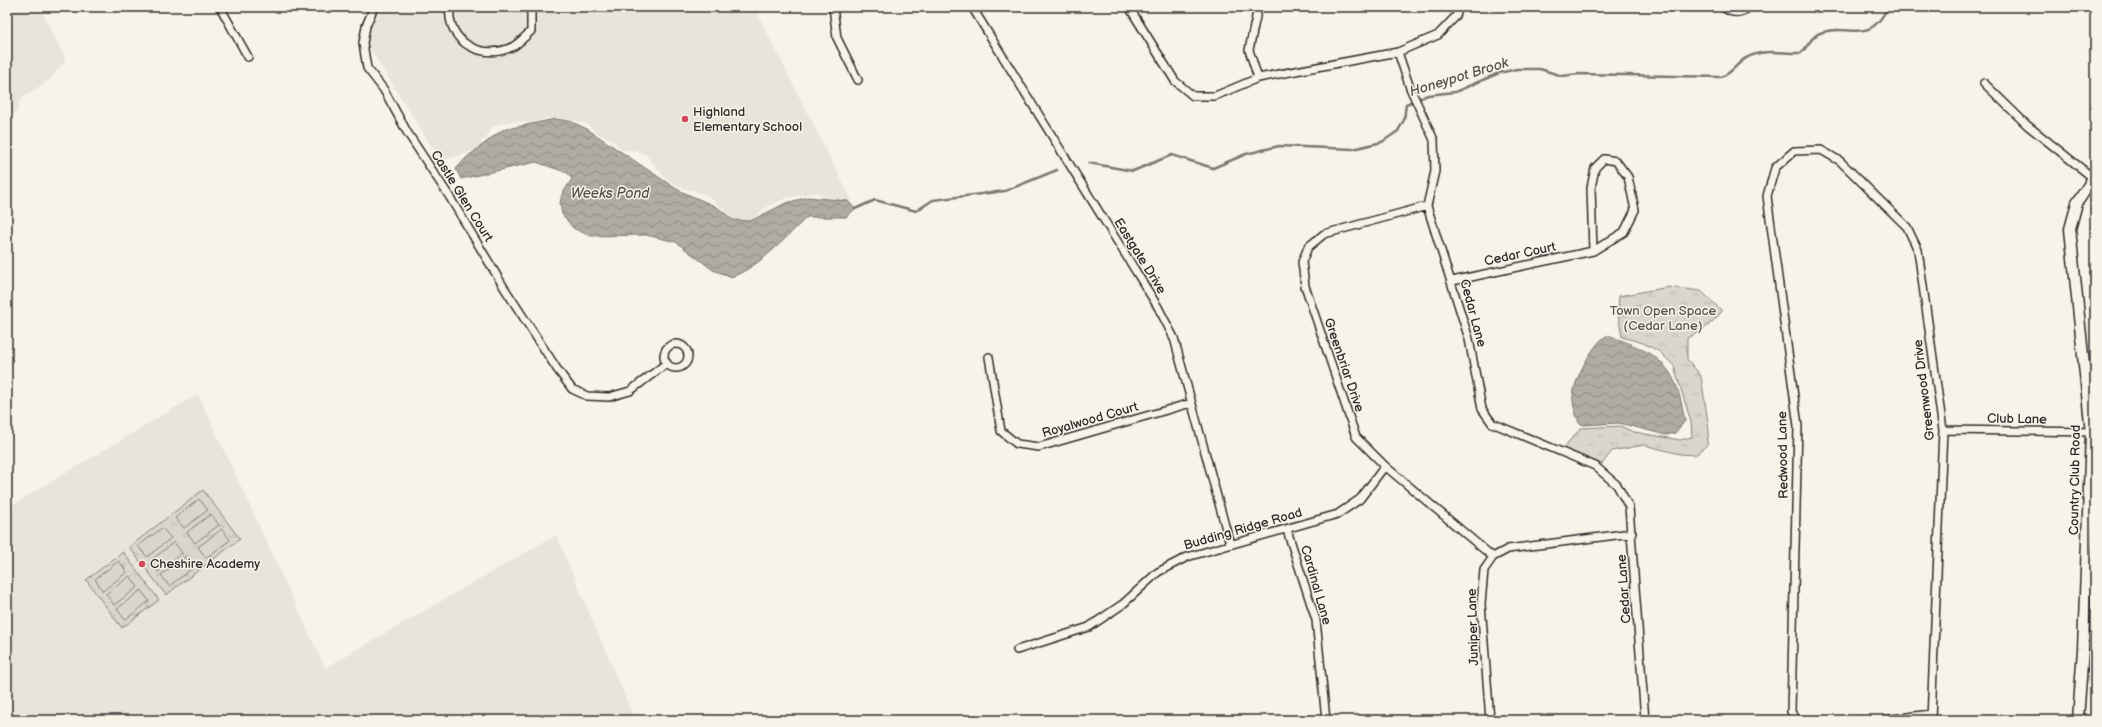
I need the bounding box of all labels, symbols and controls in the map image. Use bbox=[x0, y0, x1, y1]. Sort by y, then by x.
water label: Honeypot Brook bbox=[1408, 54, 1512, 100]
place label: Highland Elementary School bbox=[693, 104, 802, 135]
marker: Highland Elementary School bbox=[680, 114, 690, 124]
street label: Castle Glen Court bbox=[427, 147, 497, 245]
water label: Weeks Pond bbox=[571, 185, 650, 202]
street label: Eastgate Drive bbox=[1110, 215, 1170, 297]
street label: Cedar Court bbox=[1483, 239, 1557, 269]
street label: Cedar Lane bbox=[1456, 277, 1490, 349]
park label: Town Open Space (Cedar Lane) bbox=[1610, 303, 1717, 334]
street label: Greenbriar Drive bbox=[1320, 316, 1368, 414]
street label: Greenwood Drive bbox=[1910, 338, 1938, 441]
street label: Royalwood Court bbox=[1040, 399, 1140, 441]
street label: Club Lane bbox=[1987, 410, 2047, 428]
street label: Redwood Lane bbox=[1774, 411, 1792, 499]
street label: Country Club Road bbox=[2066, 425, 2084, 535]
street label: Budding Ridge Road bbox=[1182, 504, 1304, 554]
street label: Cardinal Lane bbox=[1297, 543, 1335, 627]
street label: Cedar Lane bbox=[1614, 554, 1634, 624]
place label: Cheshire Academy bbox=[150, 556, 260, 572]
marker: Cheshire Academy bbox=[137, 559, 147, 569]
street label: Juniper Lane bbox=[1464, 588, 1482, 666]

